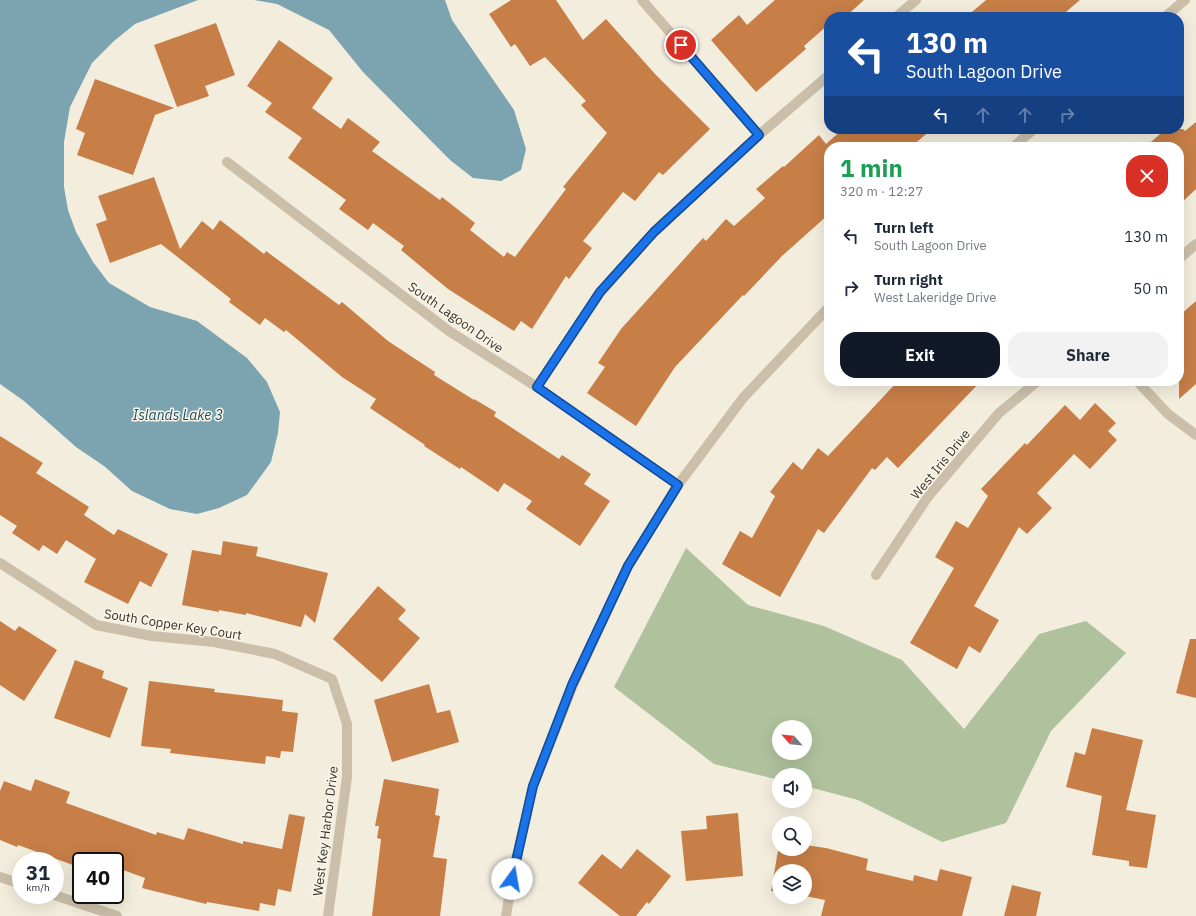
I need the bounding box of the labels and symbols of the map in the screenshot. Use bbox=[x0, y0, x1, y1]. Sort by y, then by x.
pin bbox=[664, 28, 698, 62]
street label: South Lagoon Drive bbox=[405, 278, 507, 357]
water label: Islands Lake 3 bbox=[133, 406, 223, 424]
street label: West Iris Drive bbox=[907, 426, 974, 503]
street label: South Copper Key Court bbox=[103, 605, 243, 644]
north arrow bbox=[772, 720, 812, 760]
street label: West Key Harbor Drive bbox=[309, 765, 342, 897]
speed limit sign: 40 bbox=[72, 852, 124, 904]
position arrow bbox=[491, 858, 533, 900]

